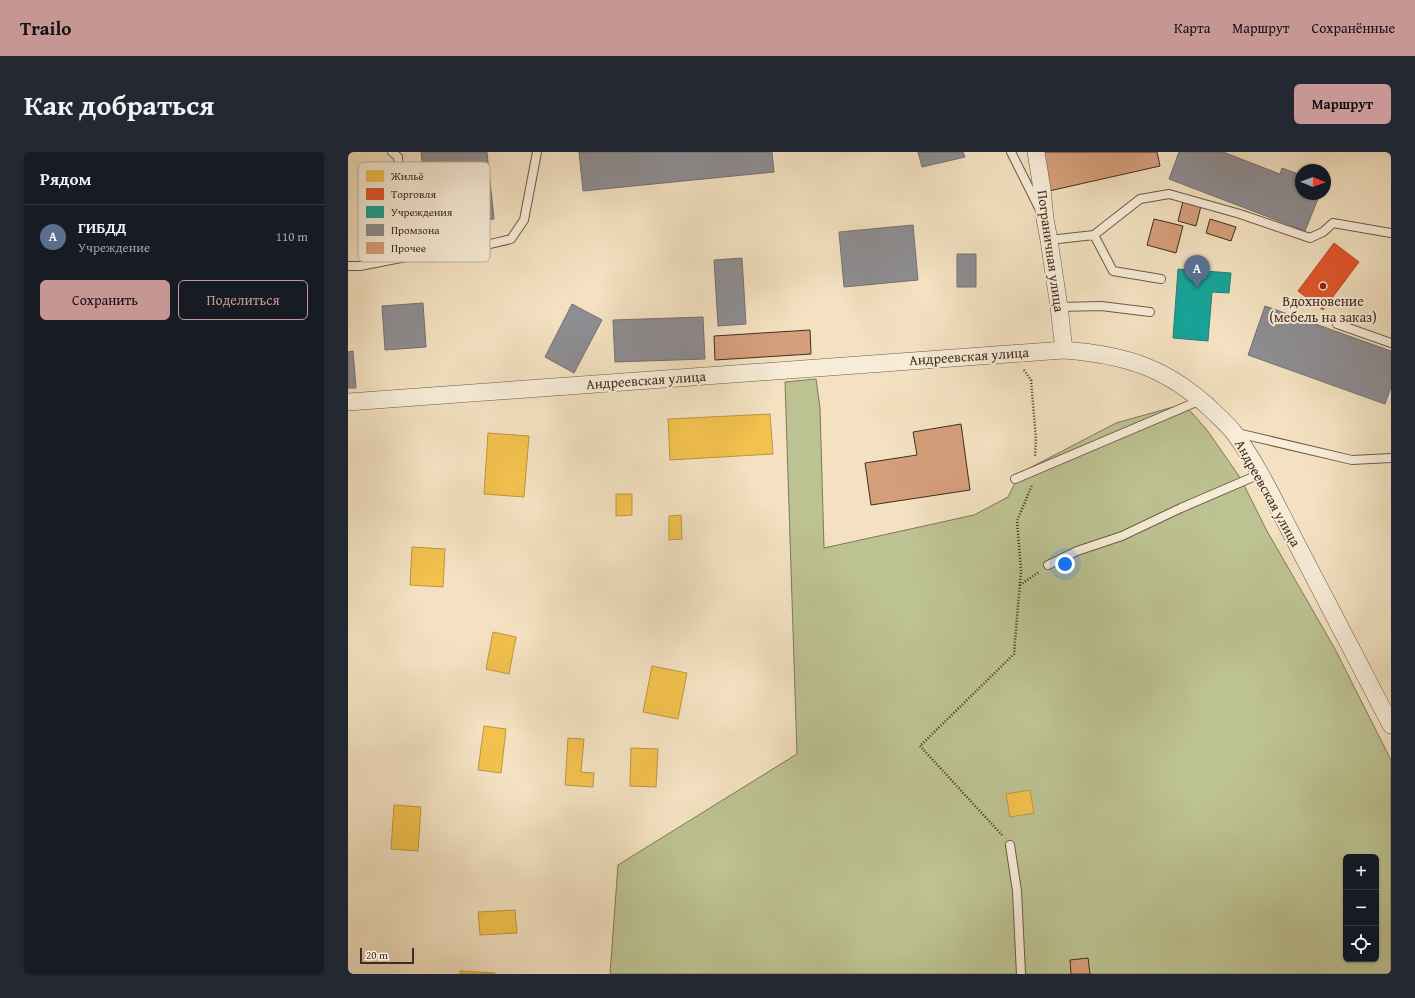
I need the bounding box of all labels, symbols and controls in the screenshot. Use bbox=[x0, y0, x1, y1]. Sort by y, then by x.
text: Trailo bbox=[20, 14, 71, 42]
text: Карта bbox=[1174, 18, 1210, 38]
text: Маршрут bbox=[1232, 18, 1290, 38]
text: Сохранённые bbox=[1312, 18, 1395, 38]
text: Как добраться bbox=[24, 84, 214, 125]
button: Маршрут bbox=[1294, 84, 1391, 124]
legend bbox=[358, 162, 490, 262]
north arrow bbox=[1295, 164, 1331, 200]
text: Рядом bbox=[40, 166, 91, 191]
text: Жильё bbox=[390, 168, 424, 184]
text: Торговля bbox=[391, 186, 436, 202]
street label: Пограничная улица bbox=[1033, 189, 1070, 314]
text: Учреждения bbox=[391, 204, 453, 220]
text: ГИБДД bbox=[78, 217, 126, 238]
text: Промзона bbox=[391, 222, 440, 238]
text: A bbox=[49, 227, 57, 246]
text: 110 m bbox=[276, 227, 308, 246]
text: Учреждение bbox=[78, 238, 150, 257]
text: Прочее bbox=[391, 240, 426, 256]
pin: A bbox=[1184, 255, 1210, 288]
button: Сохранить bbox=[40, 280, 170, 320]
button: Поделиться bbox=[178, 280, 308, 320]
marker: Вдохновение (мебель на заказ) bbox=[1318, 281, 1328, 291]
place label: Вдохновение (мебель на заказ) bbox=[1269, 291, 1377, 327]
street label: Андреевская улица bbox=[908, 342, 1030, 370]
street label: Андреевская улица bbox=[585, 366, 707, 394]
street label: Андреевская улица bbox=[1230, 436, 1306, 551]
your location bbox=[1055, 554, 1075, 574]
map controls bbox=[1343, 854, 1379, 962]
button: + bbox=[1343, 854, 1379, 890]
button: − bbox=[1343, 890, 1379, 926]
button: locate bbox=[1343, 926, 1379, 962]
scale bar bbox=[360, 946, 414, 965]
text: 20 m bbox=[366, 947, 388, 963]

